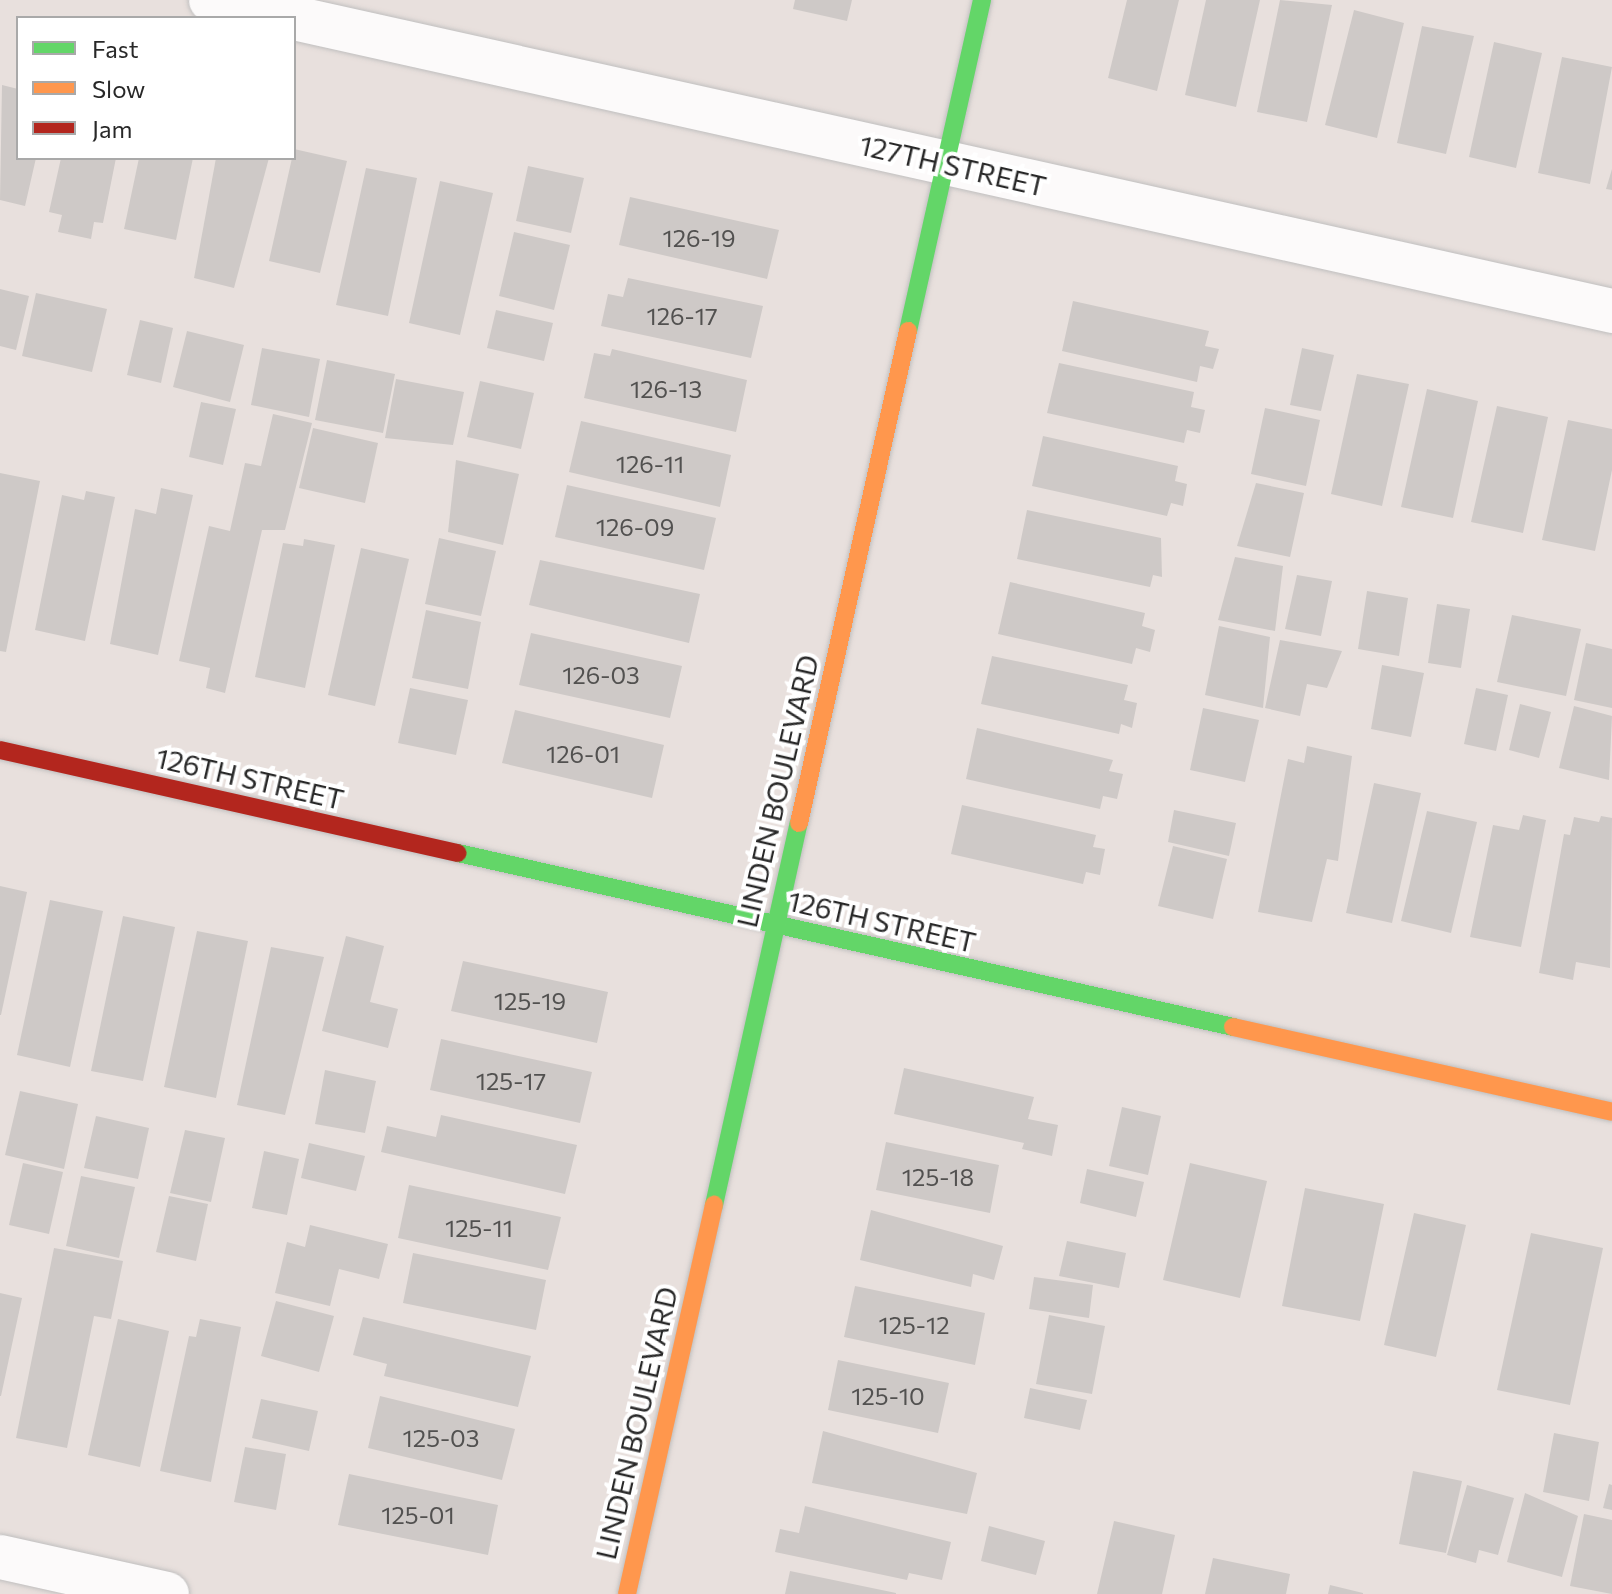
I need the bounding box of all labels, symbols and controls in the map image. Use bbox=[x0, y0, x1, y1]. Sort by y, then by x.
legend bbox=[16, 16, 296, 160]
text: Fast bbox=[92, 34, 139, 63]
text: Slow bbox=[92, 74, 145, 103]
text: Jam bbox=[92, 114, 132, 143]
street label: 127TH STREET bbox=[856, 127, 1050, 203]
house number: 126-19 bbox=[662, 224, 736, 252]
house number: 126-17 bbox=[646, 302, 718, 330]
house number: 126-13 bbox=[630, 375, 702, 403]
house number: 126-11 bbox=[616, 450, 684, 478]
house number: 126-09 bbox=[596, 513, 674, 541]
street label: LINDEN BOULEVARD bbox=[729, 651, 825, 931]
house number: 126-03 bbox=[562, 661, 640, 689]
street label: 126TH STREET bbox=[153, 740, 347, 816]
house number: 126-01 bbox=[546, 740, 620, 768]
street label: 126TH STREET bbox=[785, 883, 979, 959]
house number: 125-19 bbox=[494, 987, 566, 1015]
house number: 125-17 bbox=[476, 1067, 546, 1095]
house number: 125-18 bbox=[902, 1163, 974, 1191]
house number: 125-11 bbox=[445, 1214, 513, 1242]
street label: LINDEN BOULEVARD bbox=[588, 1283, 684, 1563]
house number: 125-12 bbox=[878, 1311, 950, 1339]
house number: 125-10 bbox=[851, 1382, 925, 1410]
house number: 125-03 bbox=[403, 1424, 479, 1452]
house number: 125-01 bbox=[381, 1501, 455, 1529]

